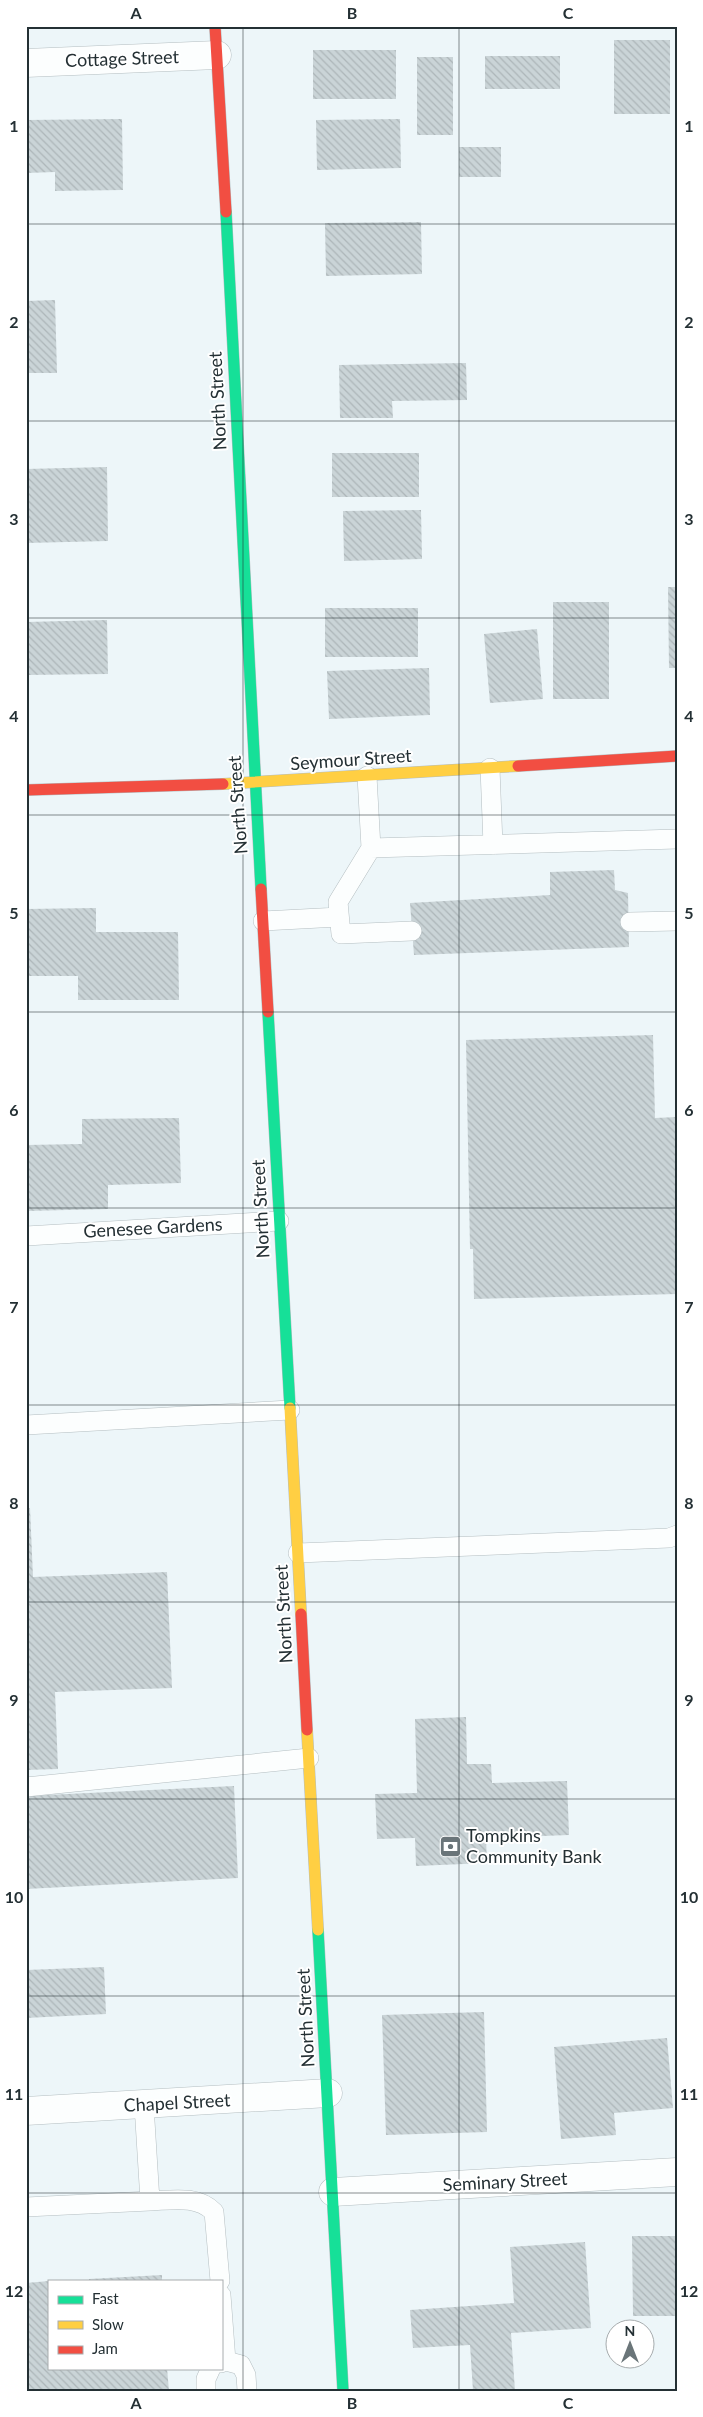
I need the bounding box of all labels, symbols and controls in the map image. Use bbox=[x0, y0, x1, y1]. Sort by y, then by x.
text: A bbox=[129, 3, 142, 22]
text: B bbox=[347, 3, 357, 22]
text: C bbox=[563, 3, 574, 22]
street label: Cottage Street bbox=[65, 45, 180, 71]
text: 1 bbox=[9, 116, 19, 135]
text: 1 bbox=[684, 116, 694, 135]
text: 2 bbox=[9, 312, 19, 331]
text: 2 bbox=[684, 312, 694, 331]
street label: North Street bbox=[203, 351, 231, 451]
text: 3 bbox=[9, 509, 19, 528]
text: 3 bbox=[684, 509, 694, 528]
text: 4 bbox=[9, 706, 19, 725]
text: 4 bbox=[684, 706, 694, 725]
street label: Seymour Street bbox=[290, 744, 413, 774]
street label: North Street bbox=[223, 755, 251, 855]
text: 5 bbox=[9, 903, 19, 922]
text: 5 bbox=[684, 903, 694, 922]
text: 6 bbox=[9, 1100, 19, 1119]
text: 6 bbox=[684, 1100, 694, 1119]
street label: North Street bbox=[246, 1159, 274, 1259]
street label: Genesee Gardens bbox=[83, 1212, 223, 1242]
text: 7 bbox=[9, 1297, 19, 1316]
text: 7 bbox=[684, 1297, 694, 1316]
text: 8 bbox=[9, 1493, 19, 1512]
text: 8 bbox=[684, 1493, 694, 1512]
street label: North Street bbox=[269, 1564, 297, 1664]
text: 9 bbox=[9, 1690, 19, 1709]
text: 9 bbox=[684, 1690, 694, 1709]
place label: Tompkins Community Bank bbox=[466, 1824, 602, 1867]
bank icon: Tompkins Community Bank bbox=[438, 1834, 462, 1858]
text: 10 bbox=[5, 1887, 23, 1906]
text: 10 bbox=[680, 1887, 698, 1906]
street label: North Street bbox=[291, 1968, 319, 2068]
text: 11 bbox=[5, 2084, 23, 2103]
text: 11 bbox=[680, 2084, 698, 2103]
street label: Chapel Street bbox=[123, 2088, 231, 2116]
street label: Seminary Street bbox=[442, 2167, 568, 2195]
legend bbox=[48, 2280, 222, 2370]
text: 12 bbox=[5, 2281, 23, 2300]
text: 12 bbox=[680, 2281, 698, 2300]
text: Fast bbox=[92, 2289, 119, 2307]
text: Slow bbox=[92, 2315, 124, 2333]
north arrow bbox=[606, 2320, 656, 2370]
text: N bbox=[625, 2322, 635, 2339]
text: Jam bbox=[92, 2339, 118, 2357]
text: A bbox=[129, 2393, 142, 2412]
text: B bbox=[347, 2393, 357, 2412]
text: C bbox=[563, 2393, 574, 2412]

